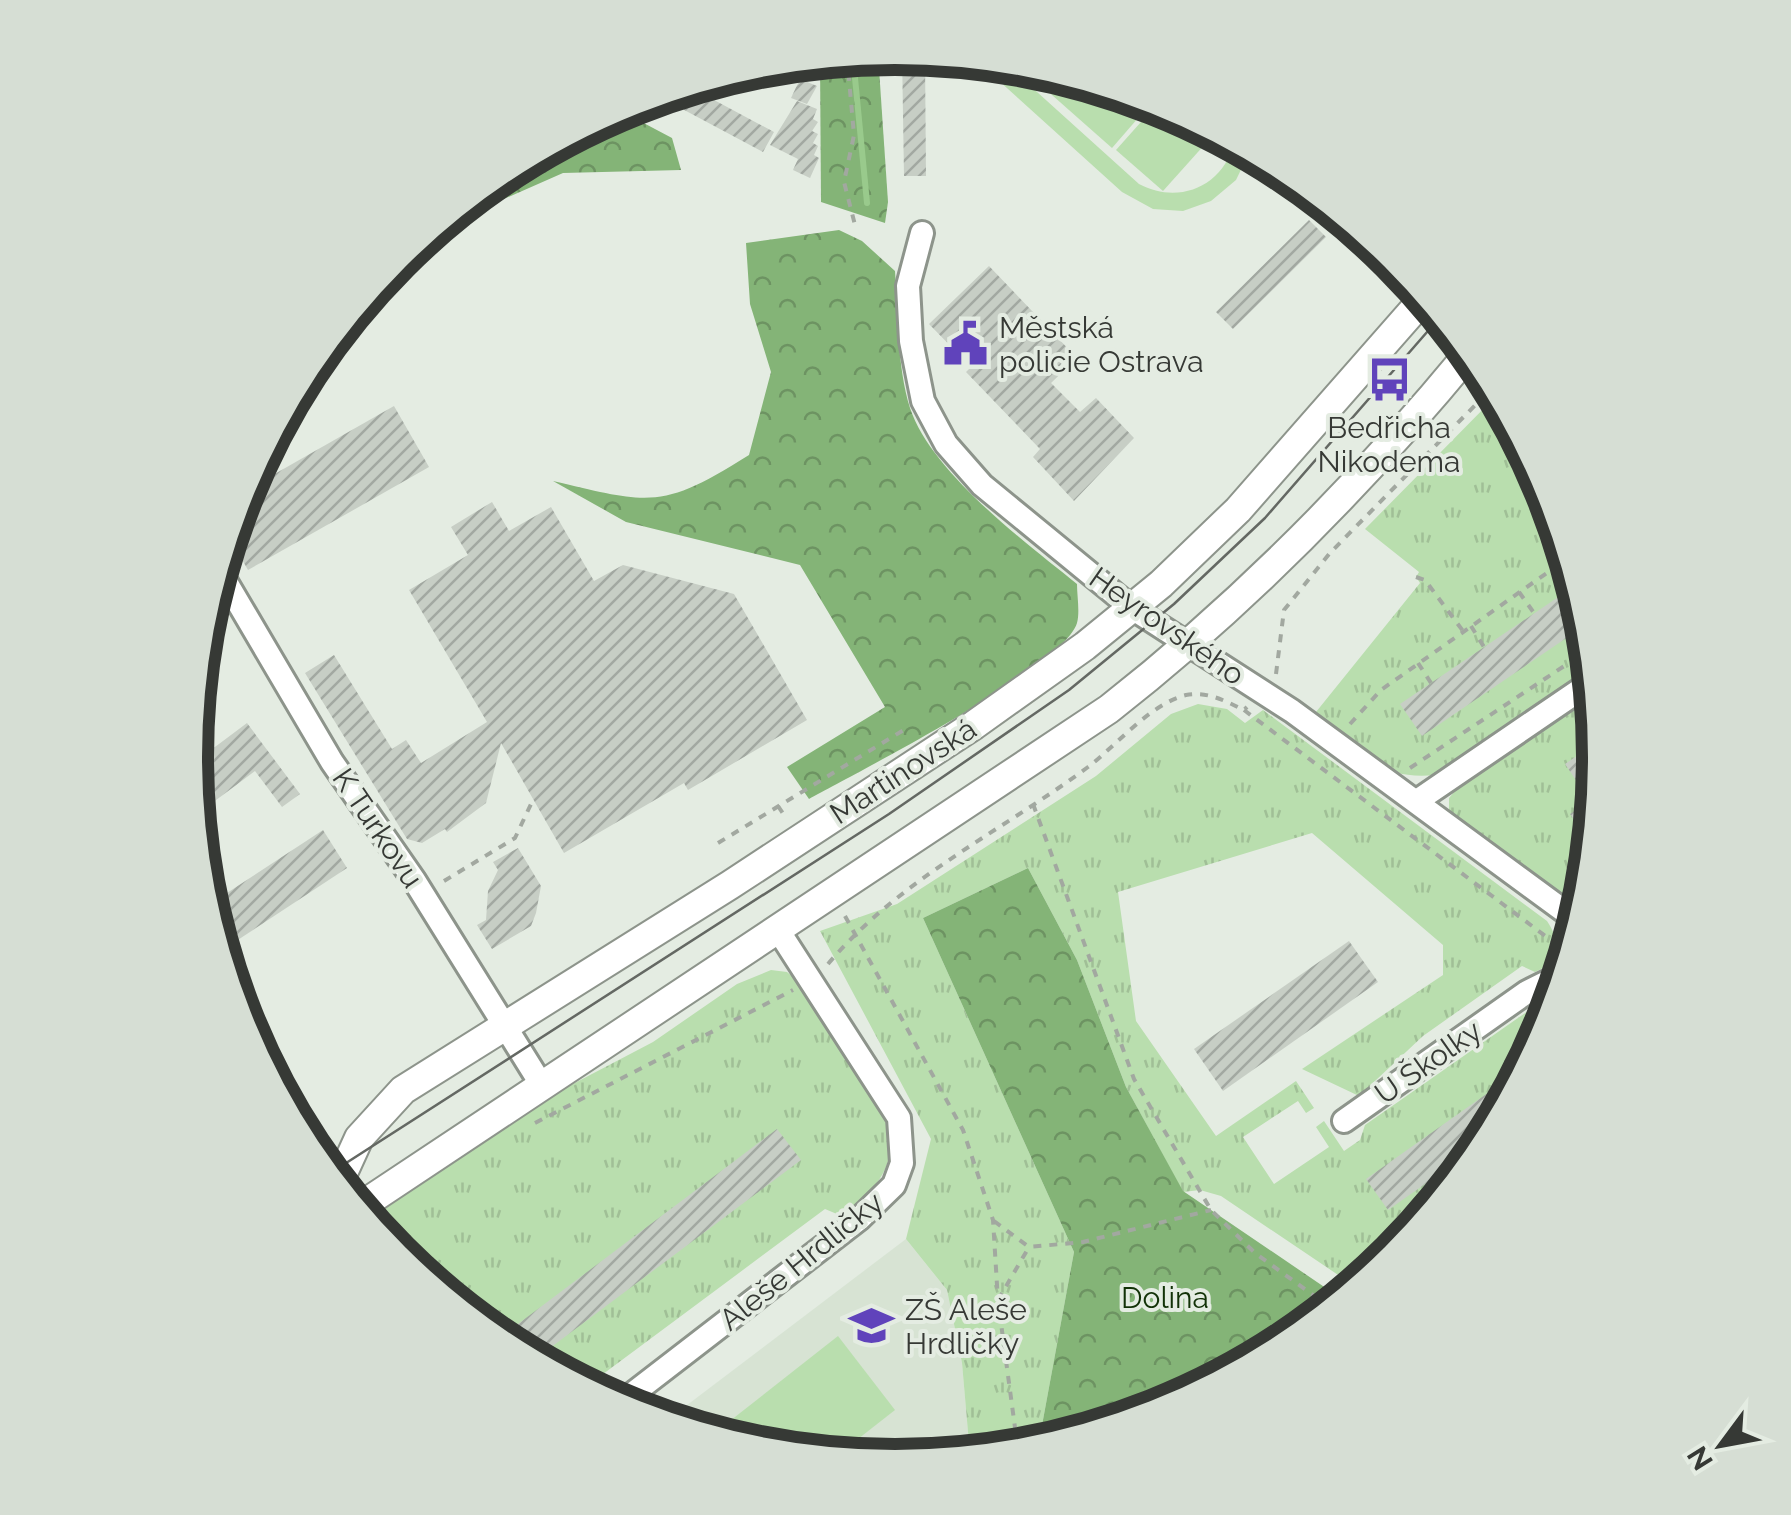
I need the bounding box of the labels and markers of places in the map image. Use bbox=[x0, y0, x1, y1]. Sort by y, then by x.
place label: Městská policie Ostrava bbox=[999, 310, 1204, 379]
public building icon: Městská policie Ostrava bbox=[942, 320, 990, 368]
bus stop icon: Bedřicha Nikodema bbox=[1365, 356, 1413, 404]
place label: Bedřicha Nikodema bbox=[1318, 410, 1460, 479]
place label: ZŠ Aleše Hrdličky bbox=[905, 1291, 1027, 1361]
school or university icon: ZŠ Aleše Hrdličky bbox=[848, 1302, 896, 1350]

